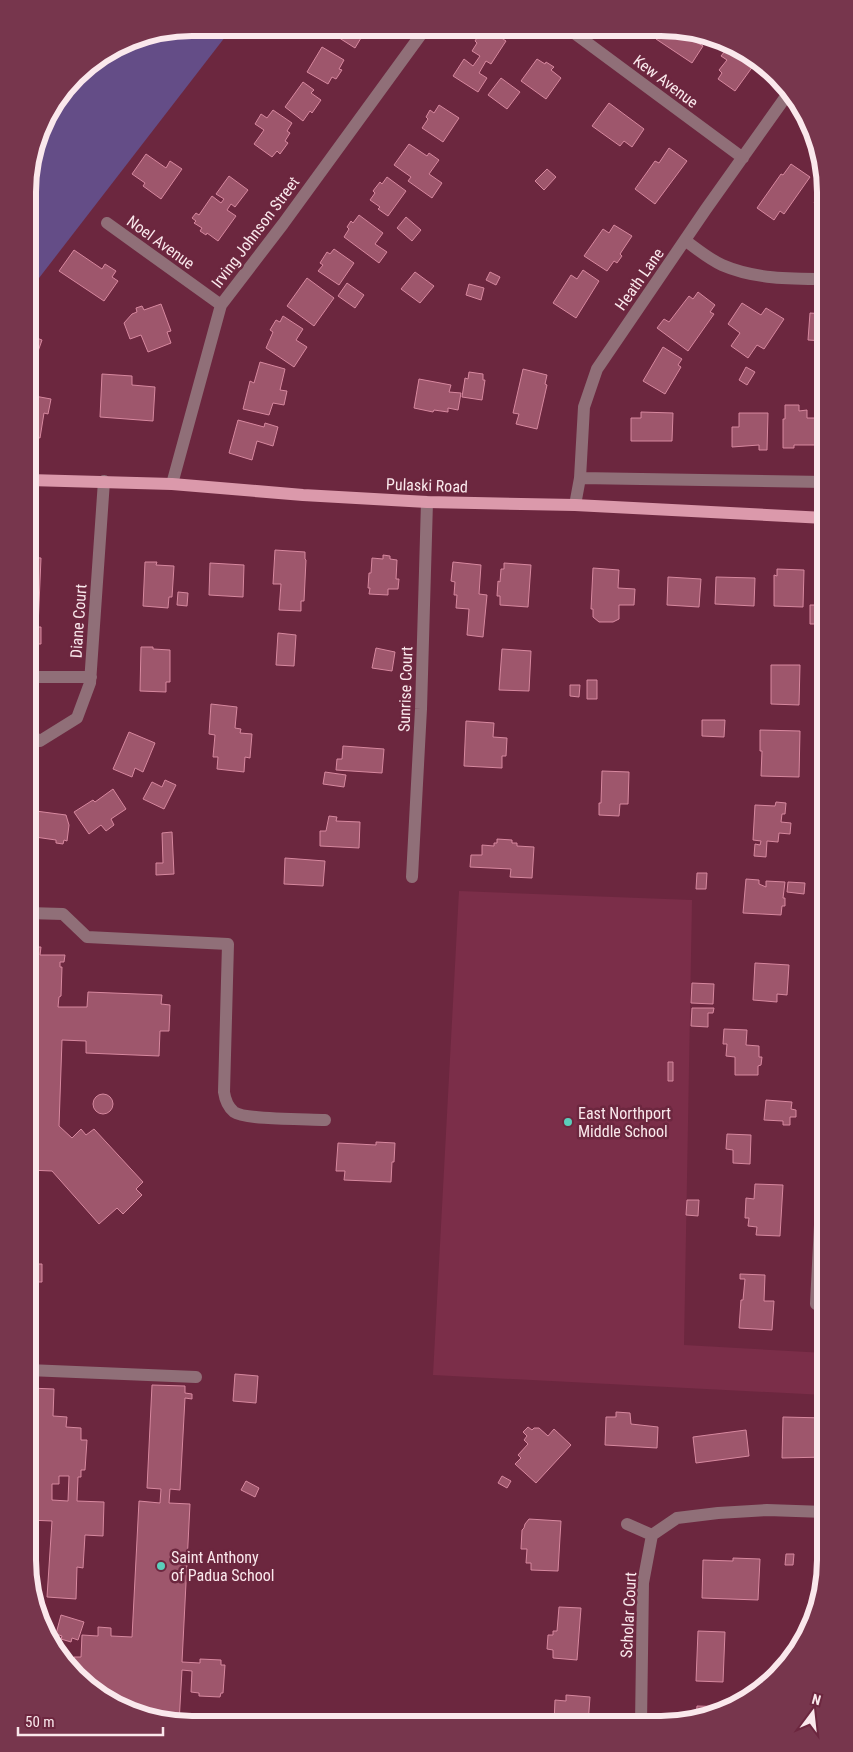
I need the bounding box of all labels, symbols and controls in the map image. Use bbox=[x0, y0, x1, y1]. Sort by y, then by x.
street label: Kew Avenue bbox=[630, 51, 702, 112]
street label: Irving Johnson Street bbox=[207, 173, 304, 292]
street label: Noel Avenue bbox=[123, 212, 198, 273]
street label: Heath Lane bbox=[611, 244, 668, 314]
street label: Pulaski Road bbox=[386, 475, 468, 496]
street label: Diane Court bbox=[66, 583, 91, 659]
street label: Sunrise Court bbox=[395, 646, 416, 732]
place label: East Northport Middle School bbox=[578, 1104, 671, 1141]
marker: East Northport Middle School bbox=[562, 1116, 574, 1128]
place label: Saint Anthony of Padua School bbox=[171, 1548, 274, 1585]
marker: Saint Anthony of Padua School bbox=[155, 1560, 167, 1572]
street label: Scholar Court bbox=[617, 1571, 640, 1659]
north arrow bbox=[788, 1687, 838, 1737]
text: N bbox=[810, 1691, 823, 1708]
scale bar bbox=[18, 1704, 162, 1736]
text: 50 m bbox=[25, 1713, 55, 1731]

